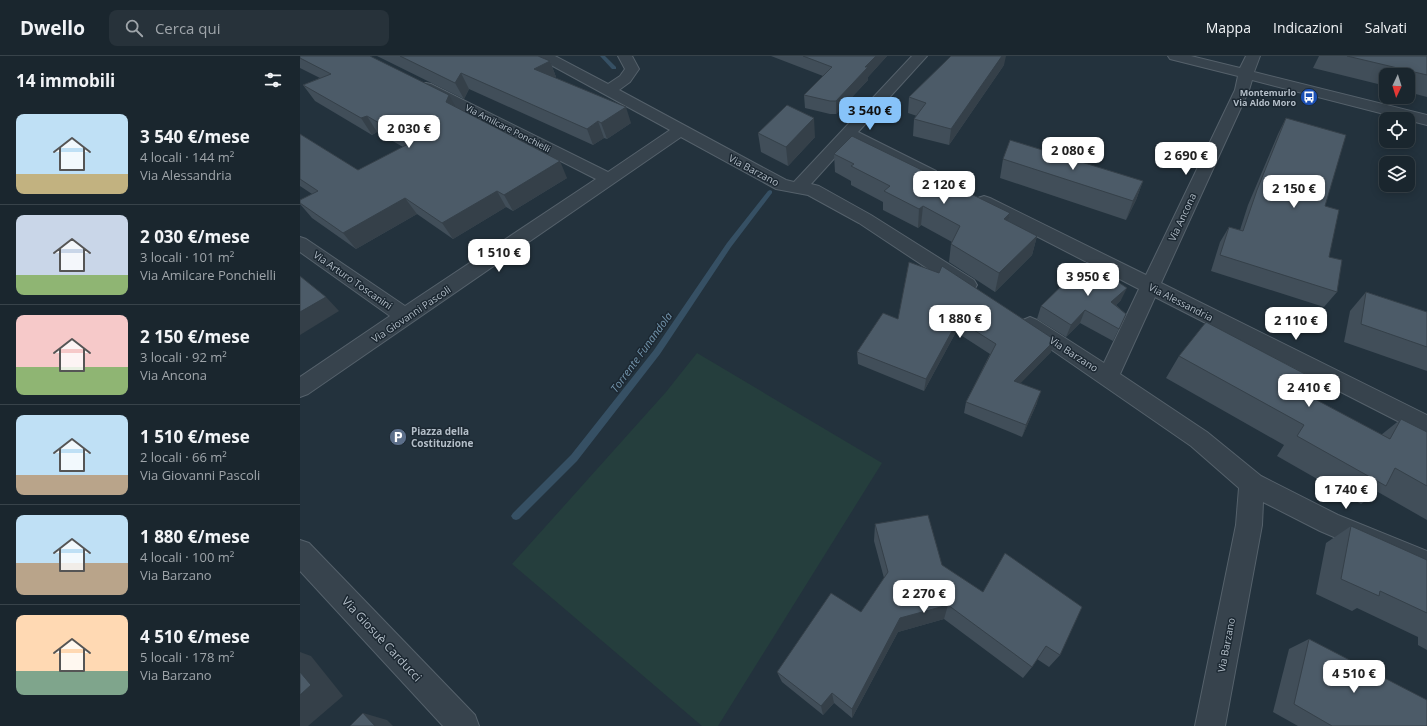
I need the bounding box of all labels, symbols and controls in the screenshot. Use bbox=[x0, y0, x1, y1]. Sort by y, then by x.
search box bbox=[109, 10, 389, 46]
text: Dwello bbox=[20, 15, 85, 41]
icon: search bbox=[123, 17, 145, 39]
text: Cerca qui bbox=[155, 18, 221, 38]
text: Mappa bbox=[1206, 18, 1251, 37]
text: Indicazioni bbox=[1273, 18, 1343, 37]
text: Salvati bbox=[1365, 18, 1407, 37]
north arrow bbox=[1379, 68, 1415, 104]
map controls bbox=[1379, 68, 1415, 192]
text: 14 immobili bbox=[16, 69, 115, 92]
icon: filters bbox=[262, 69, 284, 91]
place label: Montemurlo Via Aldo Moro bbox=[1233, 86, 1296, 109]
bus stop icon: Montemurlo Via Aldo Moro bbox=[1299, 87, 1319, 107]
pin: 3 540 € bbox=[833, 97, 907, 131]
street label: Via Amilcare Ponchielli bbox=[463, 101, 553, 155]
text: 3 540 € bbox=[848, 101, 892, 119]
button: locate bbox=[1379, 112, 1415, 148]
pin: 2 030 € bbox=[372, 115, 446, 149]
text: 2 030 € bbox=[387, 119, 431, 137]
text: 3 540 €/mese bbox=[140, 125, 250, 148]
icon: home bbox=[48, 130, 96, 178]
pin: 2 080 € bbox=[1036, 137, 1110, 171]
text: 2 080 € bbox=[1051, 141, 1095, 159]
pin: 2 690 € bbox=[1149, 142, 1223, 176]
text: 2 690 € bbox=[1164, 146, 1208, 164]
text: 4 locali · 144 m² bbox=[140, 148, 234, 166]
street label: Via Barzano bbox=[726, 151, 782, 189]
button: layers bbox=[1379, 156, 1415, 192]
text: Via Alessandria bbox=[140, 166, 232, 184]
pin: 2 120 € bbox=[907, 171, 981, 205]
text: 2 120 € bbox=[922, 175, 966, 193]
pin: 2 150 € bbox=[1257, 175, 1331, 209]
text: 2 150 € bbox=[1272, 179, 1316, 197]
street label: Via Ancona bbox=[1165, 191, 1199, 243]
text: 2 030 €/mese bbox=[140, 225, 250, 248]
icon: home bbox=[48, 231, 96, 279]
pin: 1 510 € bbox=[462, 239, 536, 273]
text: 1 510 € bbox=[477, 243, 521, 261]
street label: Via Arturo Toscanini bbox=[311, 247, 395, 313]
text: 3 locali · 101 m² bbox=[140, 248, 234, 266]
pin: 3 950 € bbox=[1051, 263, 1125, 297]
text: Via Amilcare Ponchielli bbox=[140, 266, 276, 284]
text: 3 950 € bbox=[1066, 267, 1110, 285]
street label: Via Alessandria bbox=[1146, 280, 1216, 324]
street label: Via Giovanni Pascoli bbox=[369, 282, 453, 346]
pin: 1 880 € bbox=[923, 305, 997, 339]
pin: 2 110 € bbox=[1259, 307, 1333, 341]
water label: Torrente Funandola bbox=[607, 309, 675, 395]
text: 1 880 € bbox=[938, 309, 982, 327]
text: 2 110 € bbox=[1274, 311, 1318, 329]
text: 2 150 €/mese bbox=[140, 325, 250, 348]
icon: home bbox=[48, 331, 96, 379]
street label: Via Barzano bbox=[1047, 333, 1101, 375]
text: 3 locali · 92 m² bbox=[140, 348, 227, 366]
text: Via Ancona bbox=[140, 366, 207, 384]
pin: 2 410 € bbox=[1272, 374, 1346, 408]
text: 2 410 € bbox=[1287, 378, 1331, 396]
place label: Piazza della Costituzione bbox=[411, 424, 474, 450]
text: 1 510 €/mese bbox=[140, 425, 250, 448]
parking icon: Piazza della Costituzione bbox=[388, 427, 408, 447]
icon: home bbox=[48, 431, 96, 479]
text: 2 locali · 66 m² bbox=[140, 448, 227, 466]
text: Via Giovanni Pascoli bbox=[140, 466, 260, 484]
pin: 1 740 € bbox=[1309, 476, 1383, 510]
text: 1 740 € bbox=[1324, 480, 1368, 498]
text: 1 880 €/mese bbox=[140, 525, 250, 548]
icon: home bbox=[48, 531, 96, 579]
text: 4 locali · 100 m² bbox=[140, 548, 234, 566]
text: Via Barzano bbox=[140, 566, 212, 584]
pin: 2 270 € bbox=[887, 580, 961, 614]
text: 2 270 € bbox=[902, 584, 946, 602]
street label: Via Giosuè Carducci bbox=[338, 593, 426, 685]
street label: Via Barzano bbox=[1214, 617, 1238, 673]
text: 4 510 €/mese bbox=[140, 625, 250, 648]
icon: home bbox=[48, 631, 96, 679]
text: 5 locali · 178 m² bbox=[140, 648, 234, 666]
pin: 4 510 € bbox=[1317, 660, 1391, 694]
text: 4 510 € bbox=[1332, 664, 1376, 682]
text: Via Barzano bbox=[140, 666, 212, 684]

